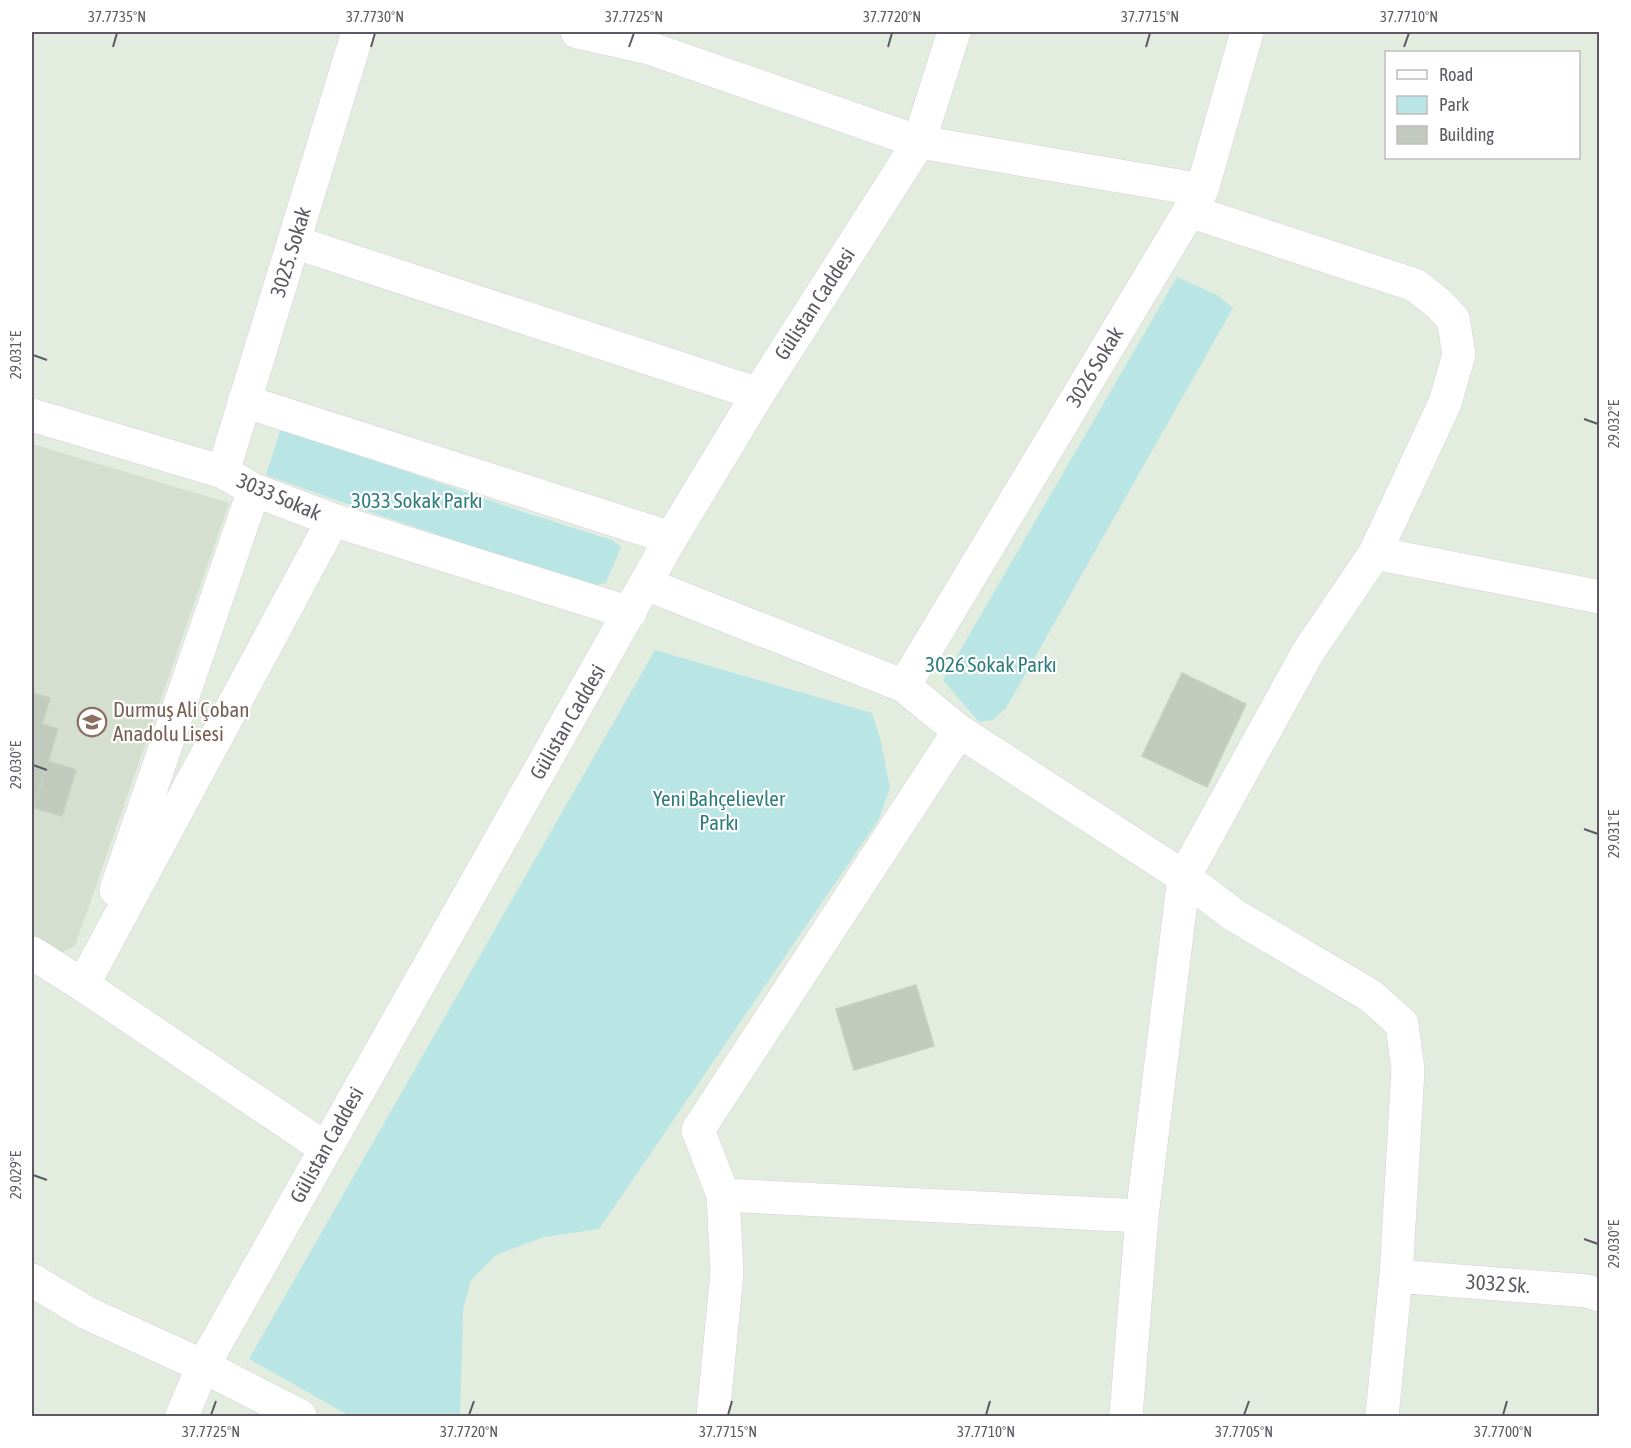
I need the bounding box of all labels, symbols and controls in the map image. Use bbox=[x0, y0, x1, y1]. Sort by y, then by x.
text: 37.7735°N bbox=[88, 8, 146, 25]
text: 37.7730°N bbox=[346, 8, 404, 25]
text: 37.7725°N bbox=[605, 8, 663, 25]
text: 37.7720°N bbox=[863, 8, 921, 25]
text: 37.7715°N bbox=[1121, 8, 1179, 25]
text: 37.7710°N bbox=[1380, 8, 1438, 25]
legend bbox=[1385, 51, 1580, 159]
text: Road bbox=[1439, 64, 1473, 85]
text: Park bbox=[1439, 94, 1469, 115]
text: Building bbox=[1439, 124, 1494, 145]
street label: 3025. Sokak bbox=[265, 204, 315, 300]
street label: Gülistan Caddesi bbox=[769, 243, 859, 364]
street label: 3026 Sokak bbox=[1061, 322, 1127, 411]
text: 29.031°E bbox=[7, 330, 24, 379]
text: 29.032°E bbox=[1605, 399, 1622, 448]
street label: 3033 Sokak bbox=[234, 468, 325, 525]
park label: 3033 Sokak Parkı bbox=[351, 488, 483, 512]
park label: 3026 Sokak Parkı bbox=[925, 652, 1057, 676]
street label: Gülistan Caddesi bbox=[525, 660, 610, 783]
place label: Durmuş Ali Çoban Anadolu Lisesi bbox=[113, 697, 249, 745]
school or university icon: Durmuş Ali Çoban Anadolu Lisesi bbox=[76, 706, 108, 738]
text: 29.030°E bbox=[7, 740, 24, 789]
park label: Yeni Bahçelievler Parkı bbox=[653, 786, 786, 834]
text: 29.031°E bbox=[1605, 809, 1622, 858]
street label: Gülistan Caddesi bbox=[284, 1082, 368, 1207]
text: 29.029°E bbox=[7, 1150, 24, 1199]
text: 29.030°E bbox=[1605, 1219, 1622, 1268]
street label: 3032 Sk. bbox=[1465, 1269, 1531, 1297]
text: 37.7725°N bbox=[182, 1423, 240, 1440]
text: 37.7720°N bbox=[440, 1423, 498, 1440]
text: 37.7715°N bbox=[699, 1423, 757, 1440]
text: 37.7710°N bbox=[957, 1423, 1015, 1440]
text: 37.7705°N bbox=[1215, 1423, 1273, 1440]
text: 37.7700°N bbox=[1474, 1423, 1532, 1440]

